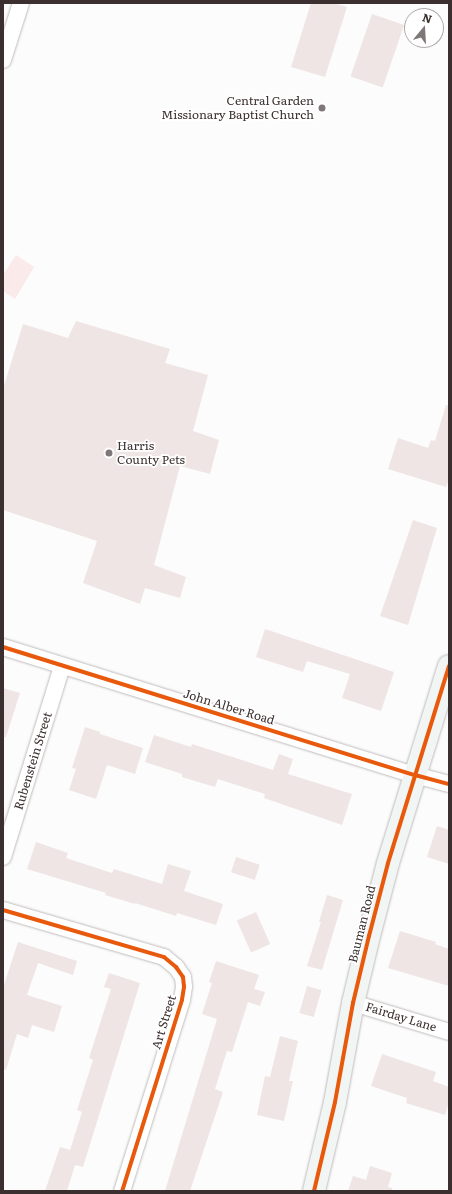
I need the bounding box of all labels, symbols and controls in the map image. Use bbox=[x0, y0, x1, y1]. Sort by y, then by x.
north arrow bbox=[404, 8, 444, 48]
text: N bbox=[421, 9, 434, 27]
place label: Central Garden Missionary Baptist Church bbox=[161, 94, 314, 122]
marker: Central Garden Missionary Baptist Church bbox=[317, 103, 327, 113]
place label: Harris County Pets bbox=[117, 439, 185, 467]
marker: Harris County Pets bbox=[104, 448, 114, 458]
street label: John Alber Road bbox=[182, 686, 276, 728]
street label: Rubenstein Street bbox=[11, 710, 55, 812]
street label: Bauman Road bbox=[345, 884, 379, 964]
street label: Art Street bbox=[149, 993, 179, 1051]
street label: Fairday Lane bbox=[364, 999, 438, 1035]

